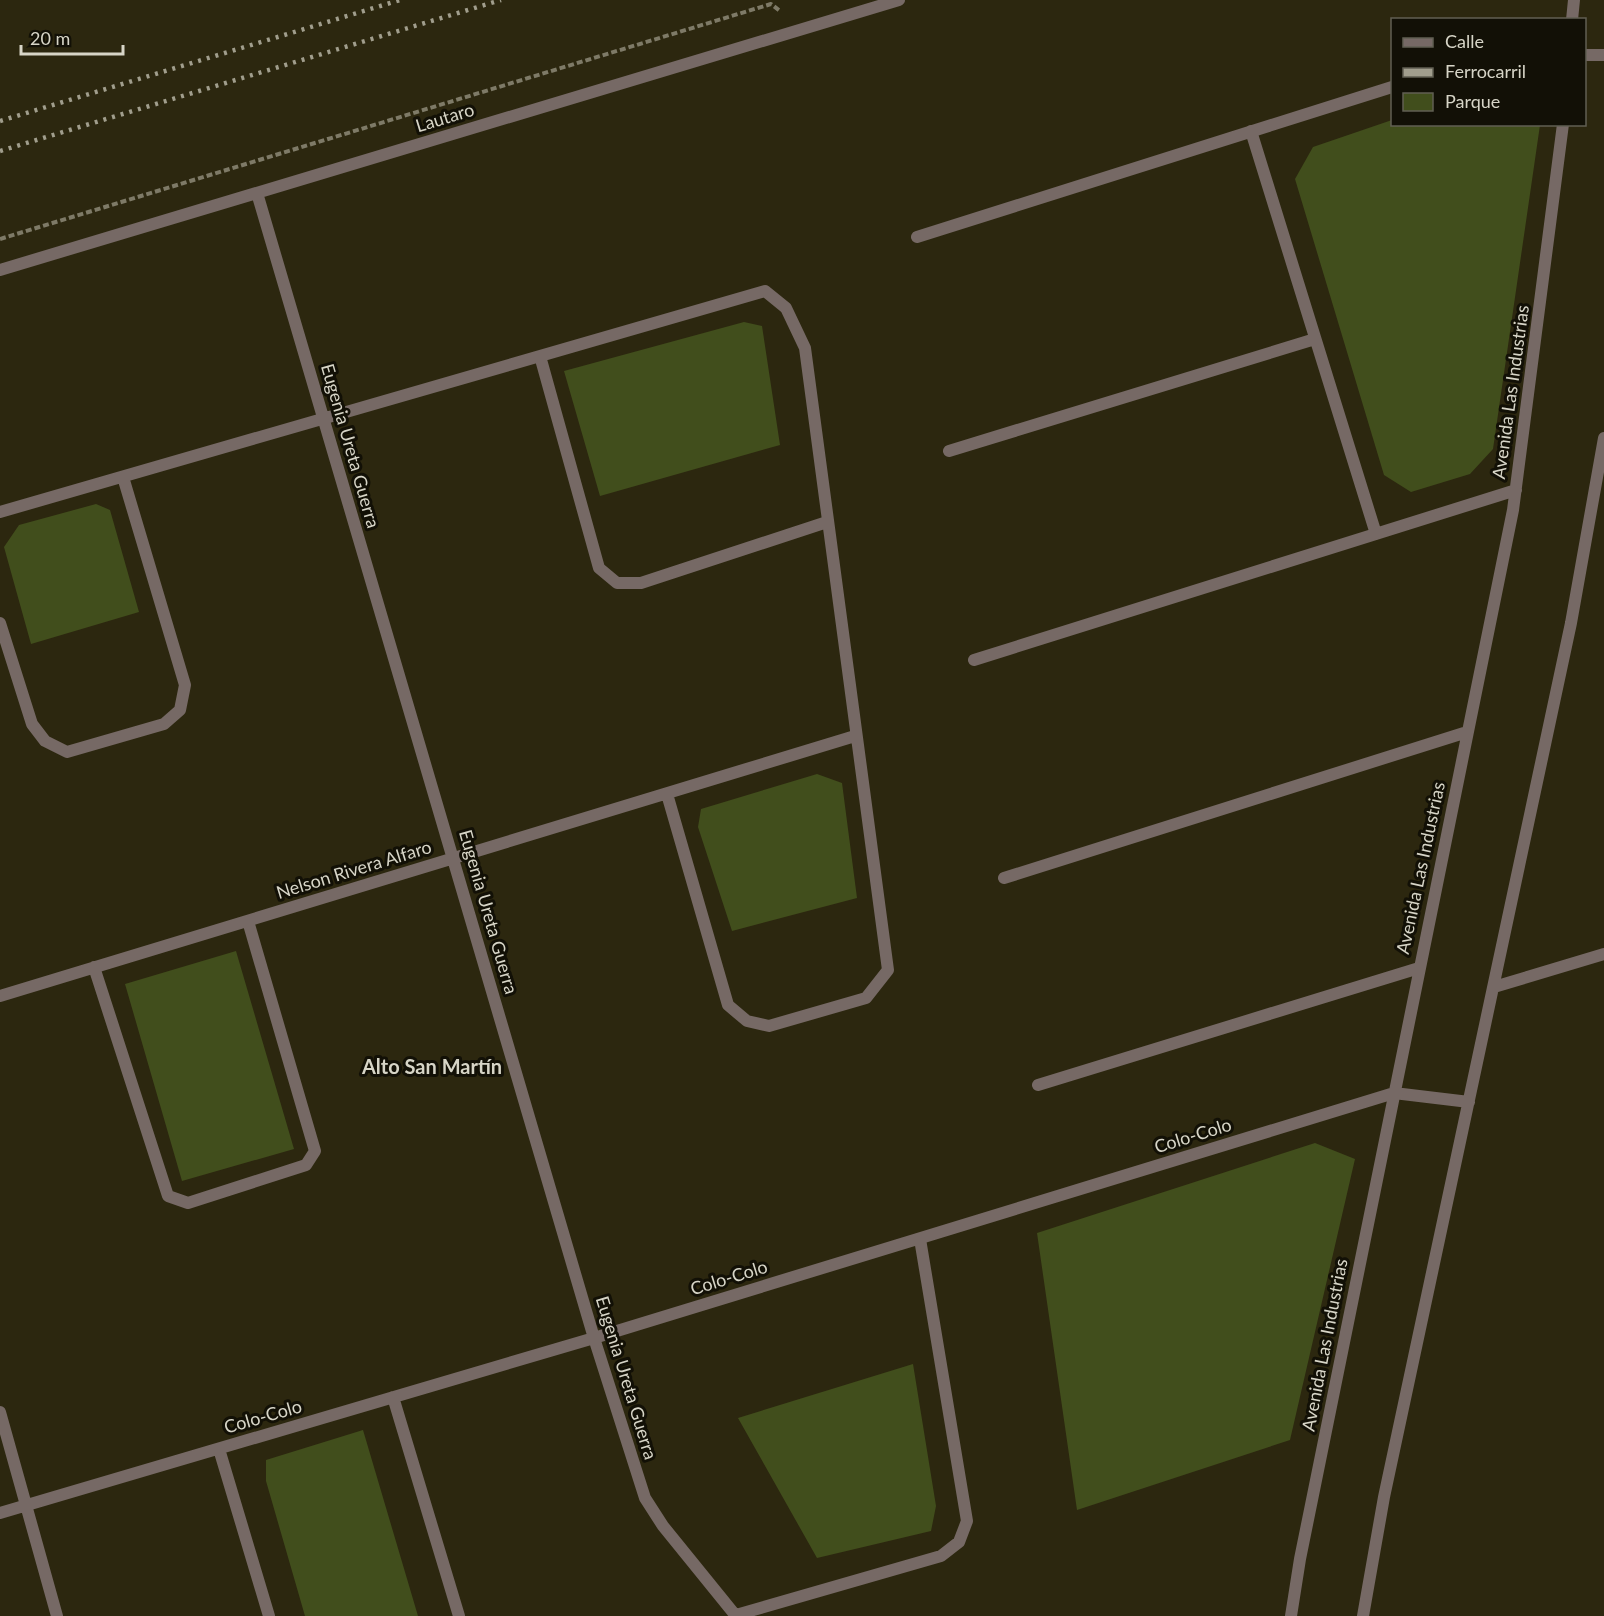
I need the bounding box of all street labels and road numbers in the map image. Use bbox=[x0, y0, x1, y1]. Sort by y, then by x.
street label: Lautaro bbox=[413, 98, 477, 136]
street label: Avenida Las Industrias bbox=[1487, 303, 1533, 480]
street label: Eugenia Ureta Guerra bbox=[317, 361, 385, 530]
street label: Avenida Las Industrias bbox=[1391, 779, 1449, 956]
street label: Eugenia Ureta Guerra bbox=[455, 827, 523, 996]
street label: Nelson Rivera Alfaro bbox=[273, 835, 434, 903]
street label: Colo-Colo bbox=[1151, 1113, 1234, 1157]
street label: Colo-Colo bbox=[687, 1255, 770, 1299]
street label: Avenida Las Industrias bbox=[1296, 1256, 1352, 1433]
street label: Eugenia Ureta Guerra bbox=[592, 1293, 662, 1462]
street label: Colo-Colo bbox=[221, 1394, 304, 1438]

